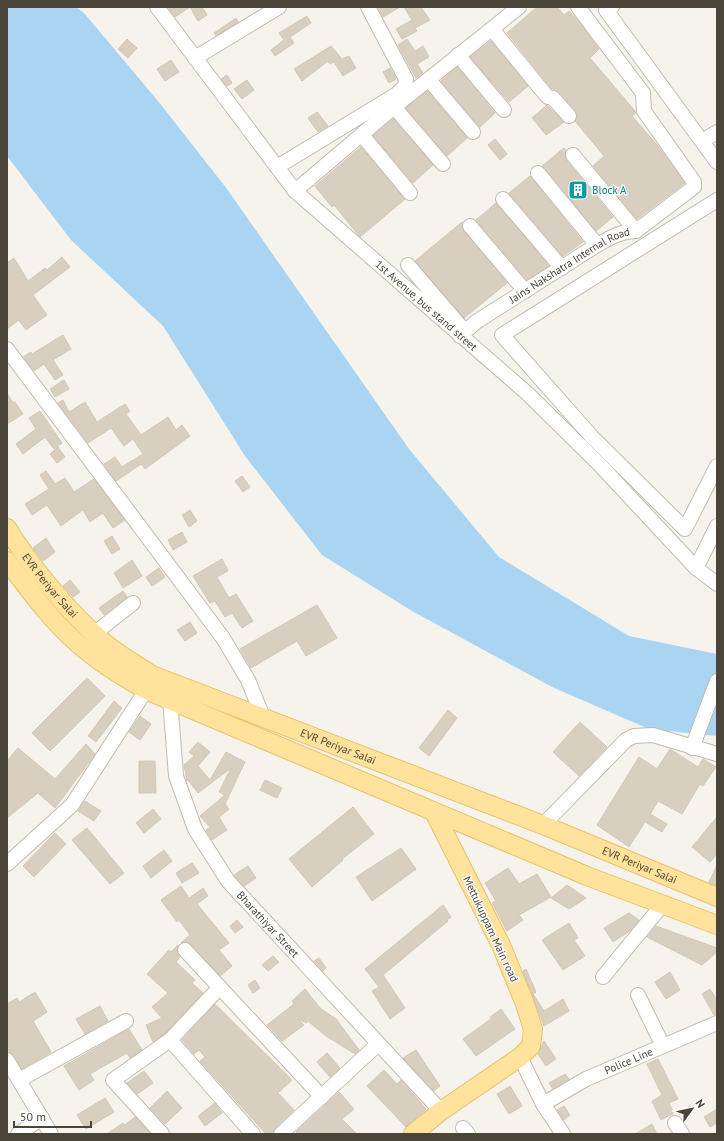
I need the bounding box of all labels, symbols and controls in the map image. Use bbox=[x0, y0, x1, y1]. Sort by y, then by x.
building icon: Block A bbox=[567, 179, 589, 201]
place label: Block A bbox=[592, 183, 627, 197]
street label: Jains Nakshatra Internal Road bbox=[506, 224, 631, 307]
street label: 1st Avenue, bus stand street bbox=[372, 257, 480, 354]
street label: EVR Periyar Salai bbox=[19, 551, 81, 621]
street label: EVR Periyar Salai bbox=[298, 726, 378, 767]
street label: EVR Periyar Salai bbox=[600, 843, 679, 887]
street label: Mettukuppam Main road bbox=[460, 874, 522, 984]
street label: Bharathiyar Street bbox=[234, 888, 302, 960]
street label: Police Line bbox=[602, 1044, 655, 1077]
north arrow bbox=[672, 1089, 712, 1129]
text: N bbox=[693, 1097, 708, 1110]
scale bar bbox=[14, 1103, 91, 1129]
text: 50 m bbox=[20, 1109, 46, 1124]

